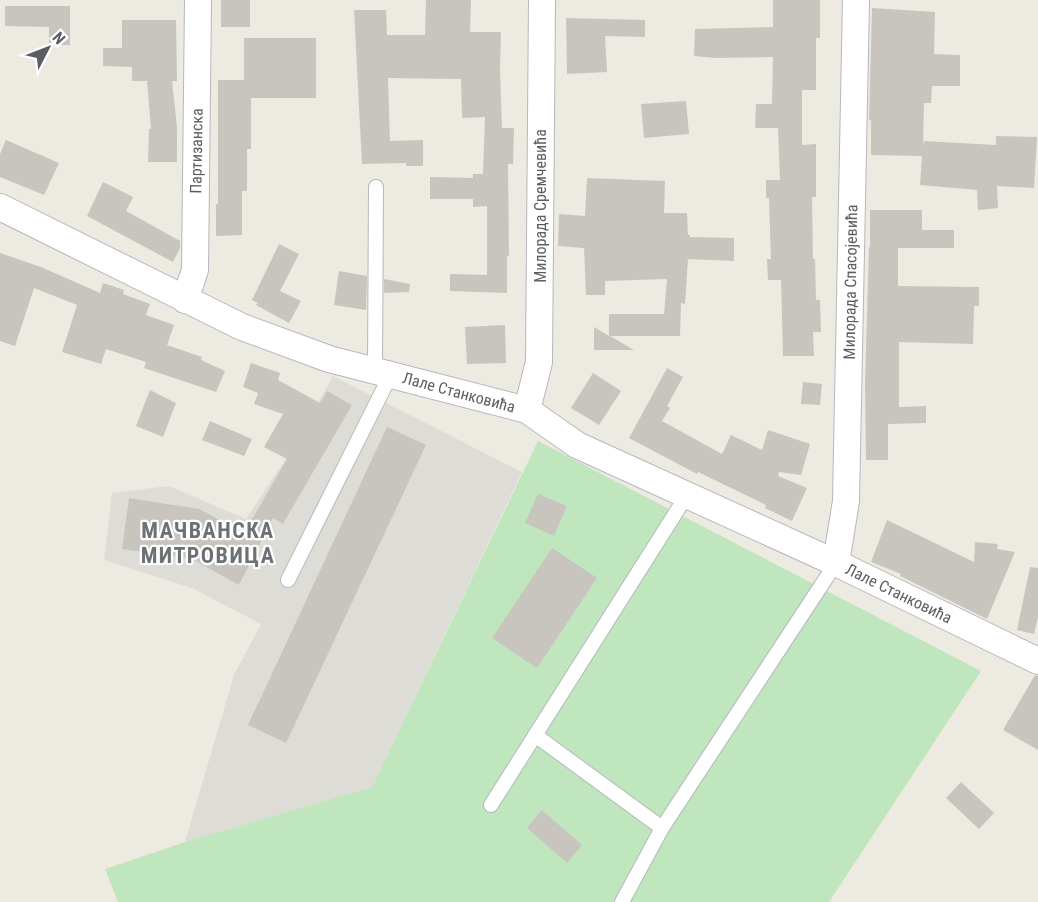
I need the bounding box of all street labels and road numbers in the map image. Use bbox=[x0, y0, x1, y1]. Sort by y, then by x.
street label: Партизанска bbox=[186, 108, 207, 194]
street label: Милорада Сремчевића bbox=[531, 129, 550, 283]
street label: Милорада Спасојевића bbox=[840, 204, 861, 360]
street label: Лале Станковића bbox=[400, 368, 517, 417]
street label: Лале Станковића bbox=[843, 560, 955, 627]

